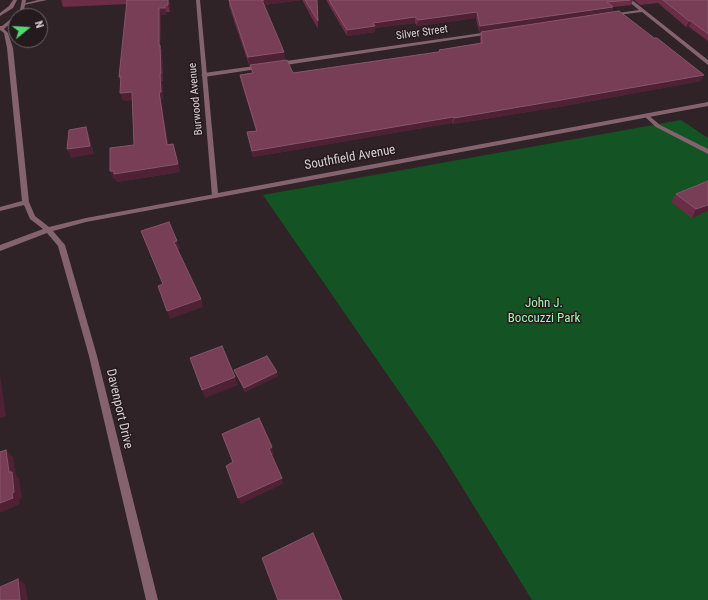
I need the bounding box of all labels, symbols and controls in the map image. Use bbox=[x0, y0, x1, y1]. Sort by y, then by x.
north arrow bbox=[8, 8, 48, 48]
text: N bbox=[32, 19, 46, 30]
street label: Silver Street bbox=[395, 23, 449, 43]
street label: Burwood Avenue bbox=[186, 62, 206, 136]
street label: Southfield Avenue bbox=[303, 142, 397, 174]
park label: John J. Boccuzzi Park bbox=[508, 296, 580, 327]
street label: Davenport Drive bbox=[102, 368, 136, 450]

